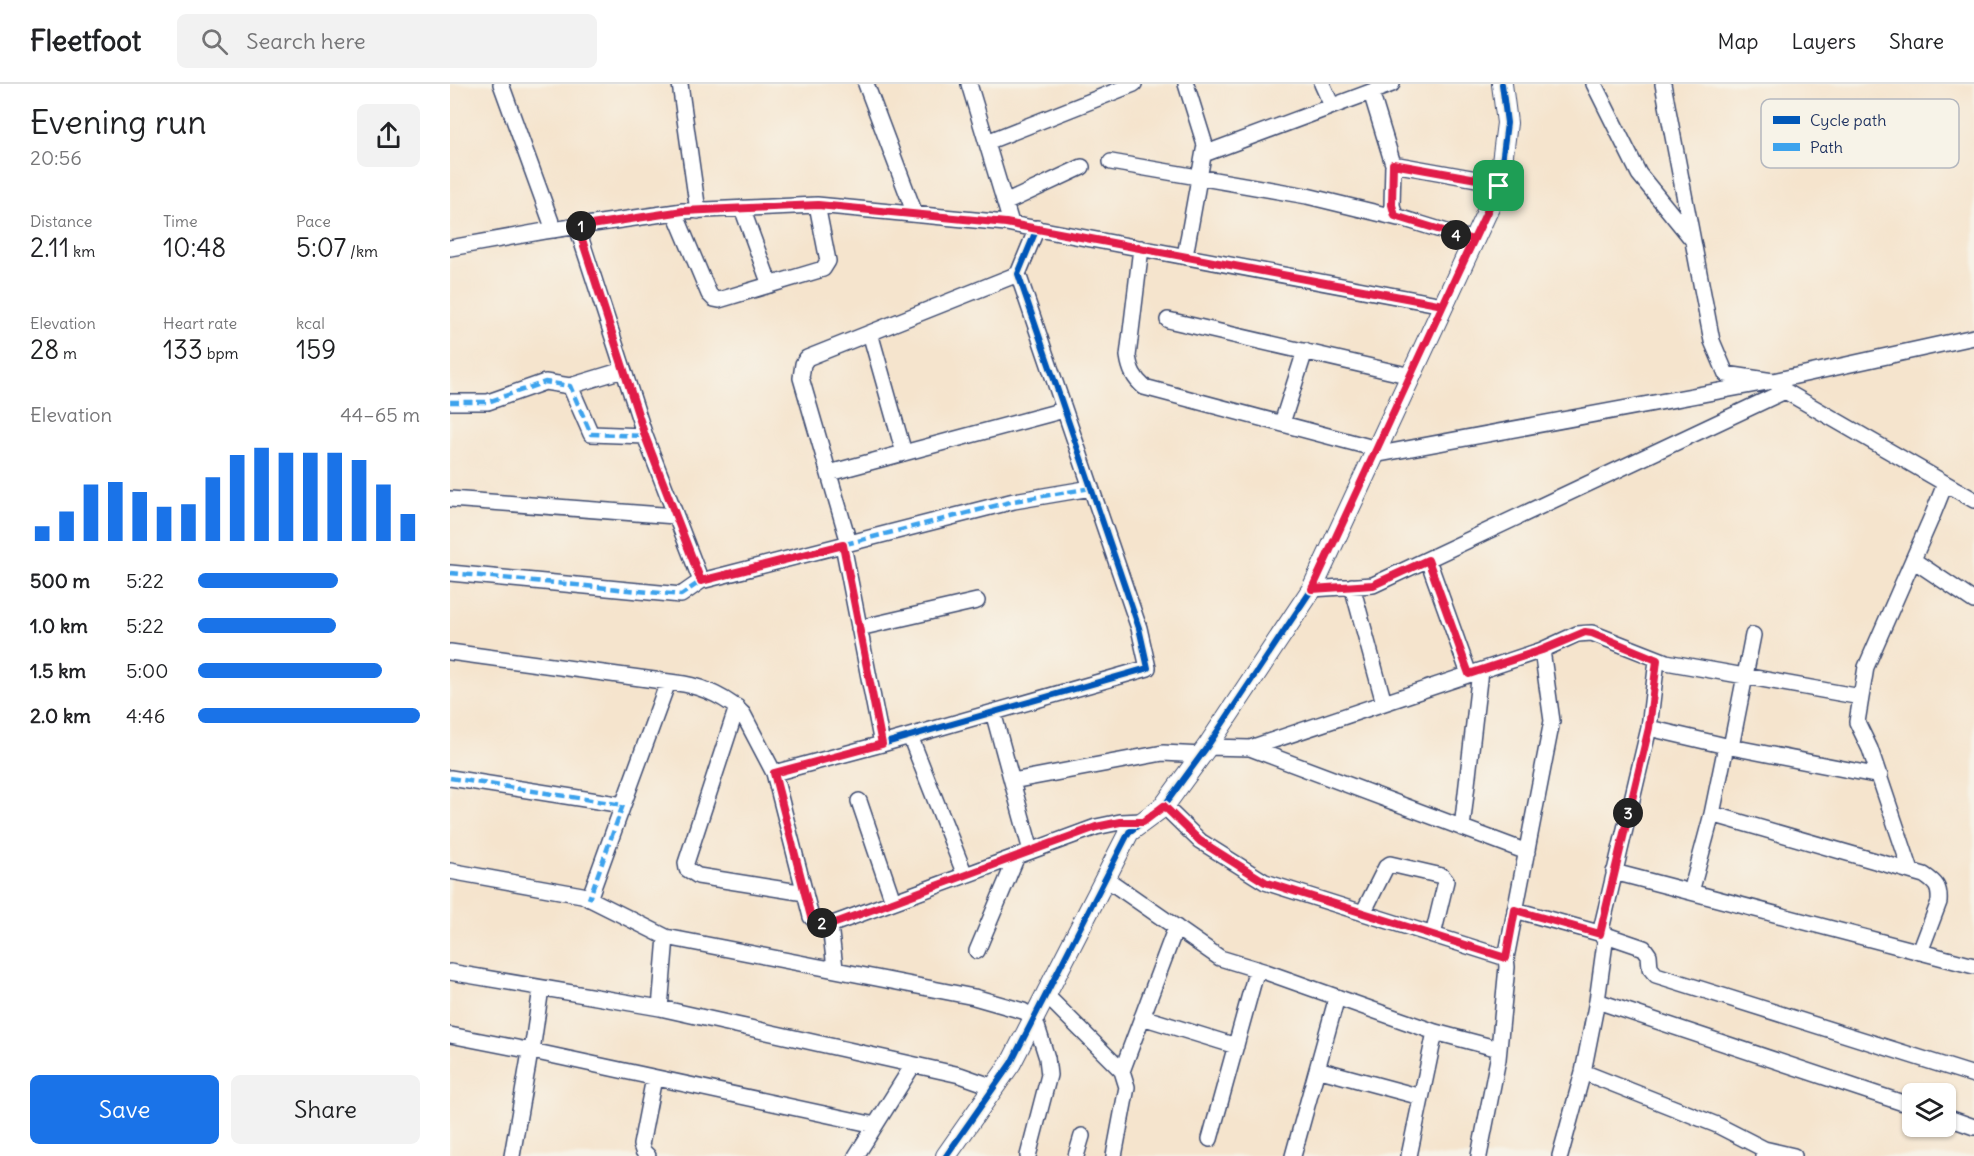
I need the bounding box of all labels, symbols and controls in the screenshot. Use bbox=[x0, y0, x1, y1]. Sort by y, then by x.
search box bbox=[177, 14, 597, 68]
text: Fleetfoot bbox=[30, 23, 141, 59]
icon: search bbox=[198, 25, 231, 58]
text: Search here bbox=[246, 27, 366, 55]
text: Map bbox=[1718, 28, 1758, 55]
text: Layers bbox=[1791, 28, 1856, 55]
text: Share bbox=[1889, 28, 1944, 55]
legend bbox=[1761, 99, 1959, 168]
text: Evening run bbox=[30, 101, 206, 143]
button: share bbox=[357, 104, 420, 167]
text: Cycle path bbox=[1810, 110, 1886, 130]
text: Path bbox=[1810, 137, 1843, 157]
text: 20:56 bbox=[30, 145, 82, 170]
pin bbox=[1473, 160, 1524, 211]
icon: arrive bbox=[1482, 169, 1515, 202]
text: Distance bbox=[30, 211, 92, 231]
text: Time bbox=[163, 211, 198, 231]
text: Pace bbox=[296, 211, 331, 231]
pin: 1 bbox=[566, 211, 596, 241]
text: 1 bbox=[578, 216, 584, 236]
pin: 4 bbox=[1441, 220, 1471, 250]
text: 4 bbox=[1451, 225, 1461, 245]
text: 2.11 bbox=[30, 231, 69, 264]
text: 10:48 bbox=[163, 231, 226, 264]
text: 5:07 bbox=[296, 231, 346, 264]
text: km bbox=[69, 241, 95, 261]
text: /km bbox=[346, 241, 378, 261]
text: Elevation bbox=[30, 313, 96, 333]
text: Heart rate bbox=[163, 313, 237, 333]
text: kcal bbox=[296, 313, 325, 333]
text: 28 bbox=[30, 333, 59, 366]
text: 133 bbox=[163, 333, 203, 366]
text: 159 bbox=[296, 333, 336, 366]
text: m bbox=[59, 343, 77, 363]
text: bpm bbox=[203, 343, 239, 363]
text: Elevation bbox=[30, 402, 112, 427]
text: 44–65 m bbox=[340, 402, 420, 427]
text: 500 m bbox=[30, 568, 90, 593]
text: 5:22 bbox=[126, 568, 164, 593]
text: 1.0 km bbox=[30, 613, 88, 638]
text: 5:22 bbox=[126, 613, 164, 638]
text: 1.5 km bbox=[30, 658, 86, 683]
text: 5:00 bbox=[126, 658, 168, 683]
text: 2.0 km bbox=[30, 703, 91, 728]
text: 4:46 bbox=[126, 703, 165, 728]
pin: 3 bbox=[1613, 798, 1643, 828]
text: 3 bbox=[1623, 803, 1633, 823]
pin: 2 bbox=[807, 908, 837, 938]
text: 2 bbox=[818, 913, 826, 933]
button: Save bbox=[30, 1075, 219, 1144]
button: Share bbox=[231, 1075, 420, 1144]
map controls bbox=[1902, 1083, 1956, 1137]
button: layers bbox=[1902, 1083, 1956, 1137]

